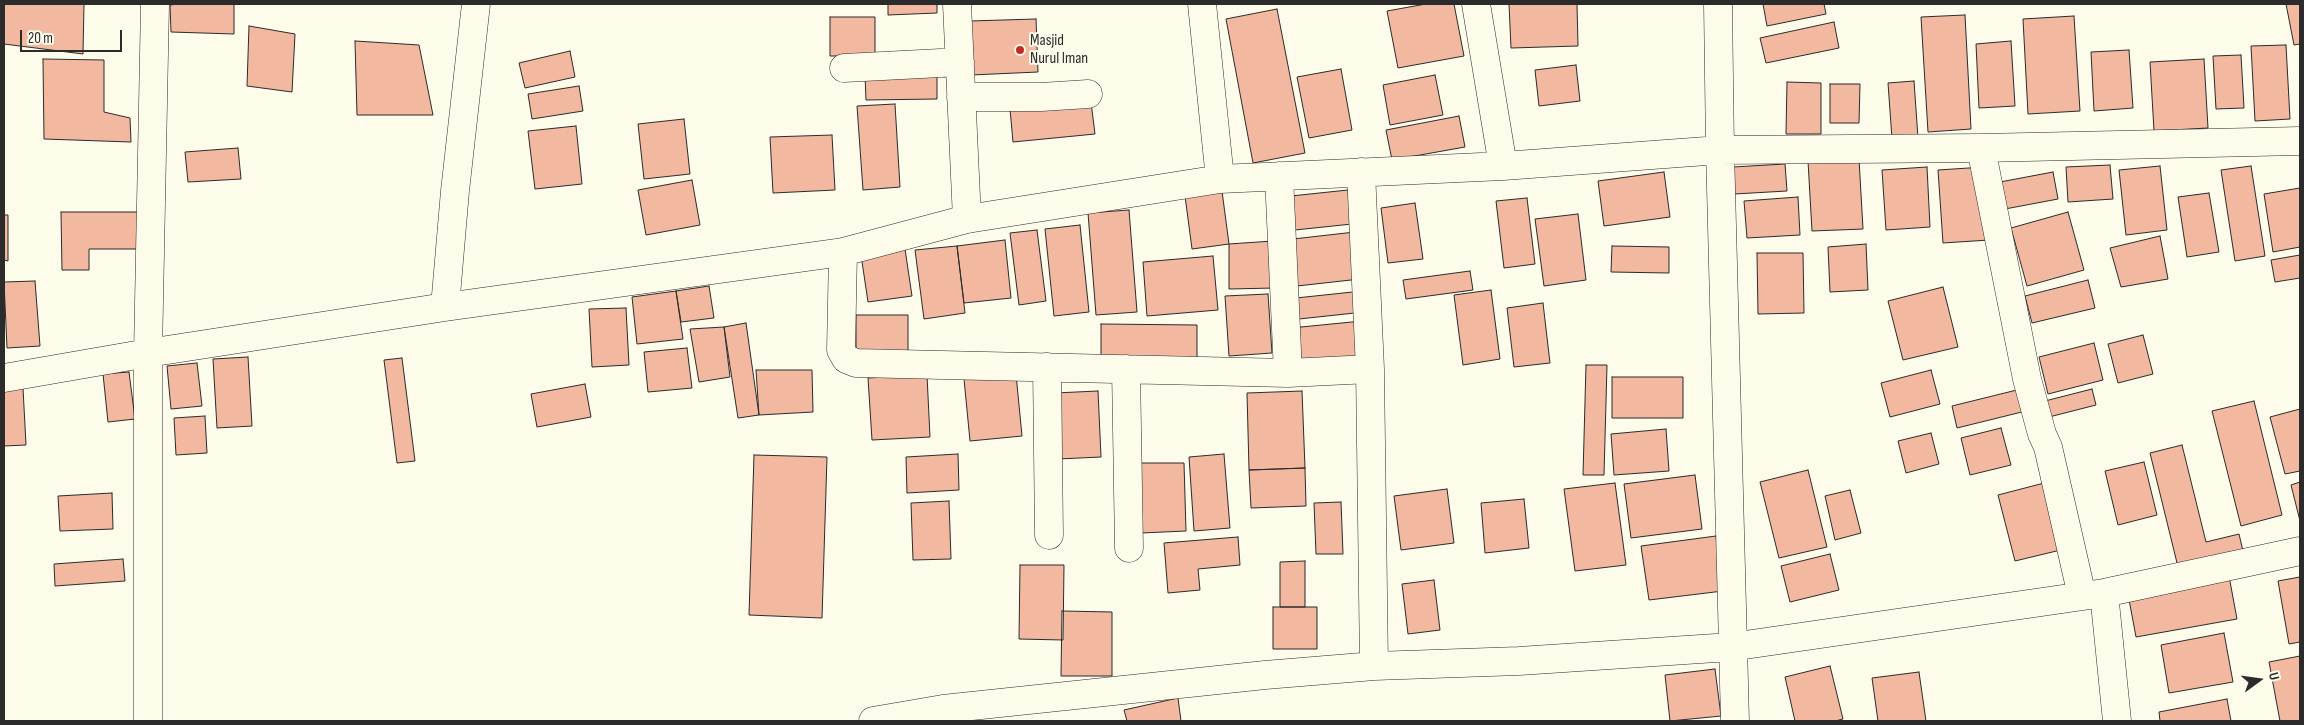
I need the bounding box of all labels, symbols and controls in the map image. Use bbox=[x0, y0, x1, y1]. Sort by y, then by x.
scale bar bbox=[22, 20, 125, 52]
text: 20 m bbox=[28, 29, 53, 48]
place label: Masjid Nurul Iman bbox=[1030, 31, 1088, 69]
marker: Masjid Nurul Iman bbox=[1014, 44, 1026, 56]
north arrow bbox=[2234, 655, 2284, 705]
text: U bbox=[2265, 671, 2283, 682]

